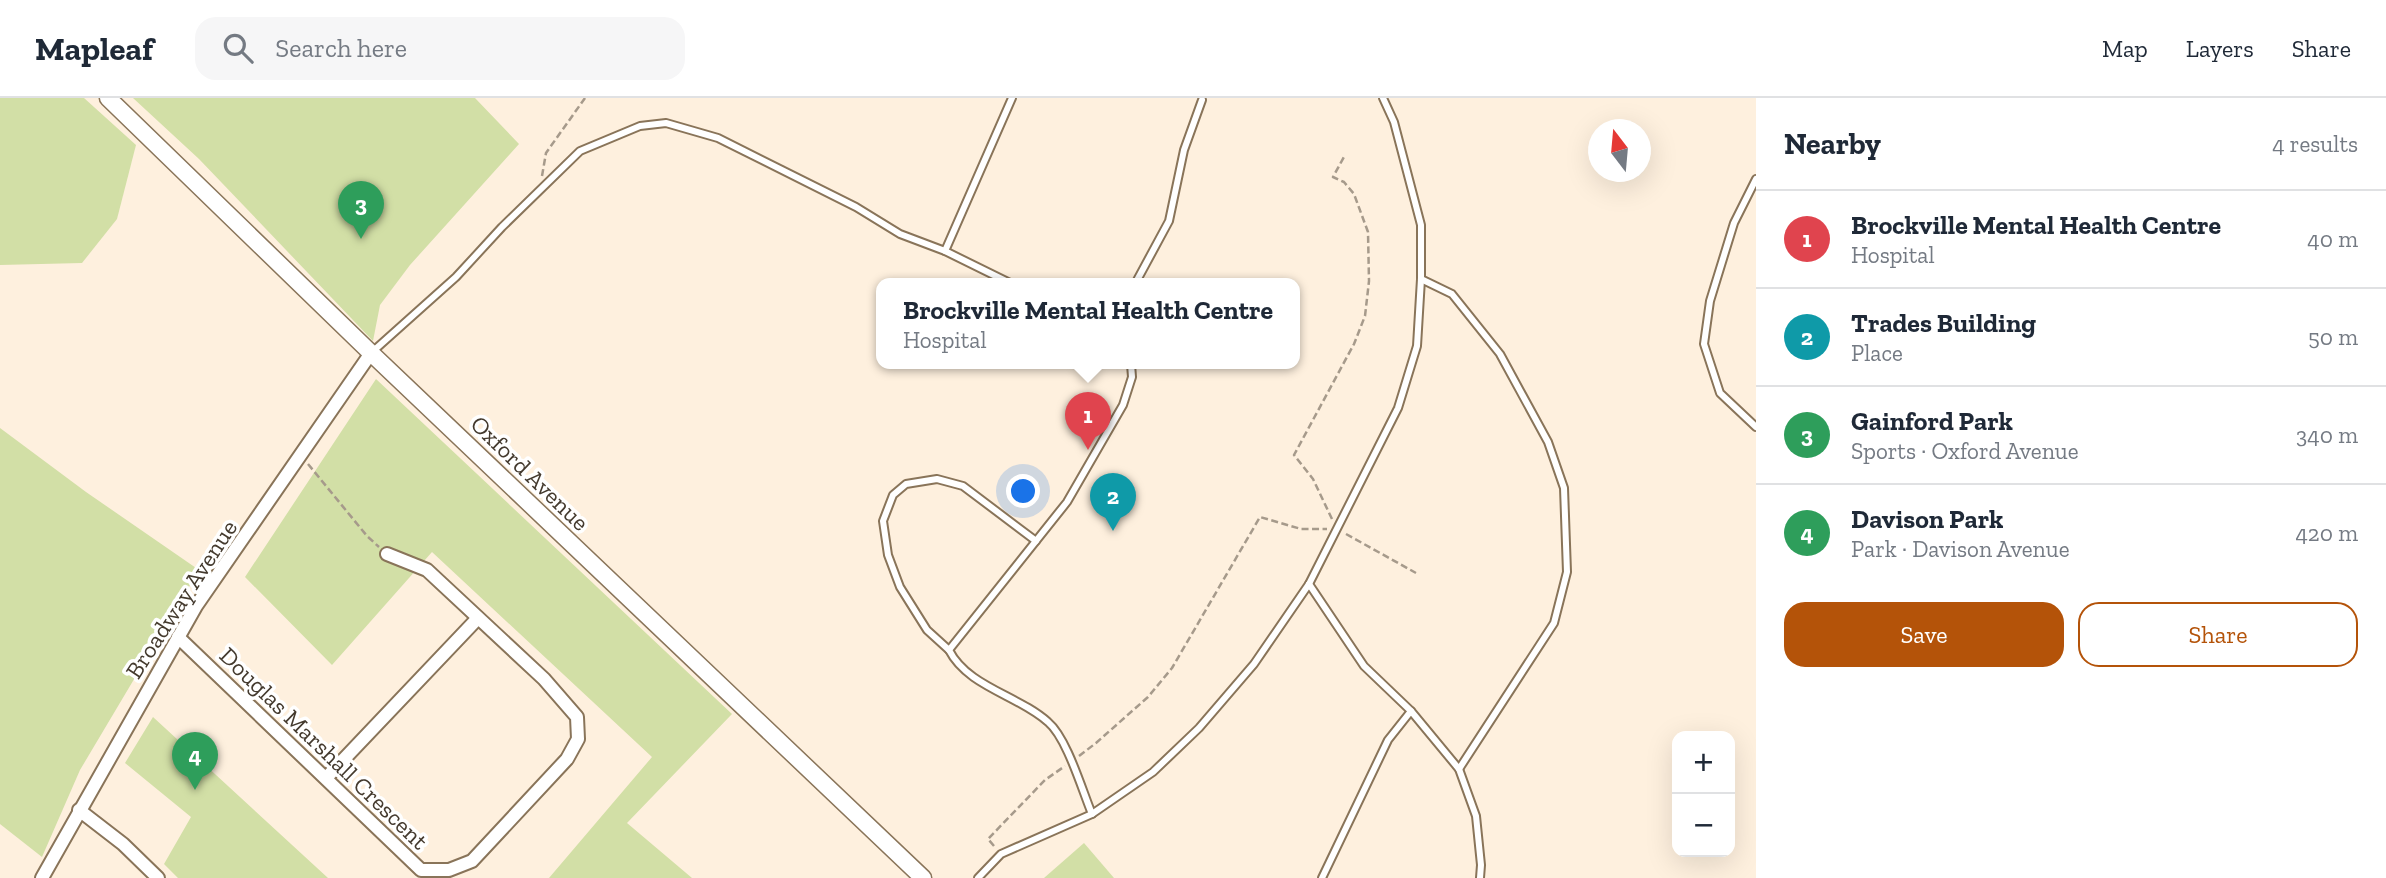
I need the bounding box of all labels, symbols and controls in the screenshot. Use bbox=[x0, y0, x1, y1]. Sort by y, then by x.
search box bbox=[195, 17, 685, 80]
text: Mapleaf bbox=[35, 29, 153, 68]
icon: search bbox=[219, 29, 257, 67]
text: Search here bbox=[275, 32, 407, 64]
text: Map bbox=[2102, 34, 2148, 63]
text: Layers bbox=[2186, 34, 2254, 63]
text: Share bbox=[2292, 34, 2351, 63]
north arrow bbox=[1588, 119, 1651, 182]
text: Nearby bbox=[1784, 126, 1881, 162]
text: 4 results bbox=[2272, 130, 2358, 158]
pin: 3 bbox=[338, 181, 384, 239]
text: Brockville Mental Health Centre bbox=[1851, 209, 2221, 241]
text: 1 bbox=[1802, 225, 1812, 253]
text: 40 m bbox=[2307, 225, 2358, 253]
text: Hospital bbox=[1851, 241, 1935, 269]
popup bbox=[876, 278, 1300, 369]
text: Brockville Mental Health Centre bbox=[903, 294, 1273, 326]
text: Trades Building bbox=[1851, 307, 2036, 339]
text: 2 bbox=[1801, 323, 1813, 351]
text: 50 m bbox=[2308, 323, 2358, 351]
text: Hospital bbox=[903, 326, 987, 354]
text: Place bbox=[1851, 339, 1903, 367]
pin: 1 bbox=[1065, 392, 1111, 450]
text: Gainford Park bbox=[1851, 405, 2013, 437]
street label: Oxford Avenue bbox=[465, 409, 595, 537]
text: 3 bbox=[1801, 421, 1813, 449]
text: 340 m bbox=[2296, 421, 2358, 449]
text: Sports · Oxford Avenue bbox=[1851, 437, 2079, 465]
pin: 2 bbox=[1090, 473, 1136, 531]
your location bbox=[1006, 474, 1040, 508]
text: Davison Park bbox=[1851, 503, 2003, 535]
street label: Broadway Avenue bbox=[119, 514, 243, 684]
text: 4 bbox=[1800, 519, 1814, 547]
text: 420 m bbox=[2295, 519, 2358, 547]
text: Park · Davison Avenue bbox=[1851, 535, 2069, 563]
button: Save bbox=[1784, 602, 2064, 667]
button: Share bbox=[2078, 602, 2358, 667]
street label: Douglas Marshall Crescent bbox=[214, 641, 434, 855]
map controls bbox=[1672, 731, 1735, 857]
button: + bbox=[1672, 731, 1735, 794]
pin: 4 bbox=[172, 732, 218, 790]
button: − bbox=[1672, 794, 1735, 857]

